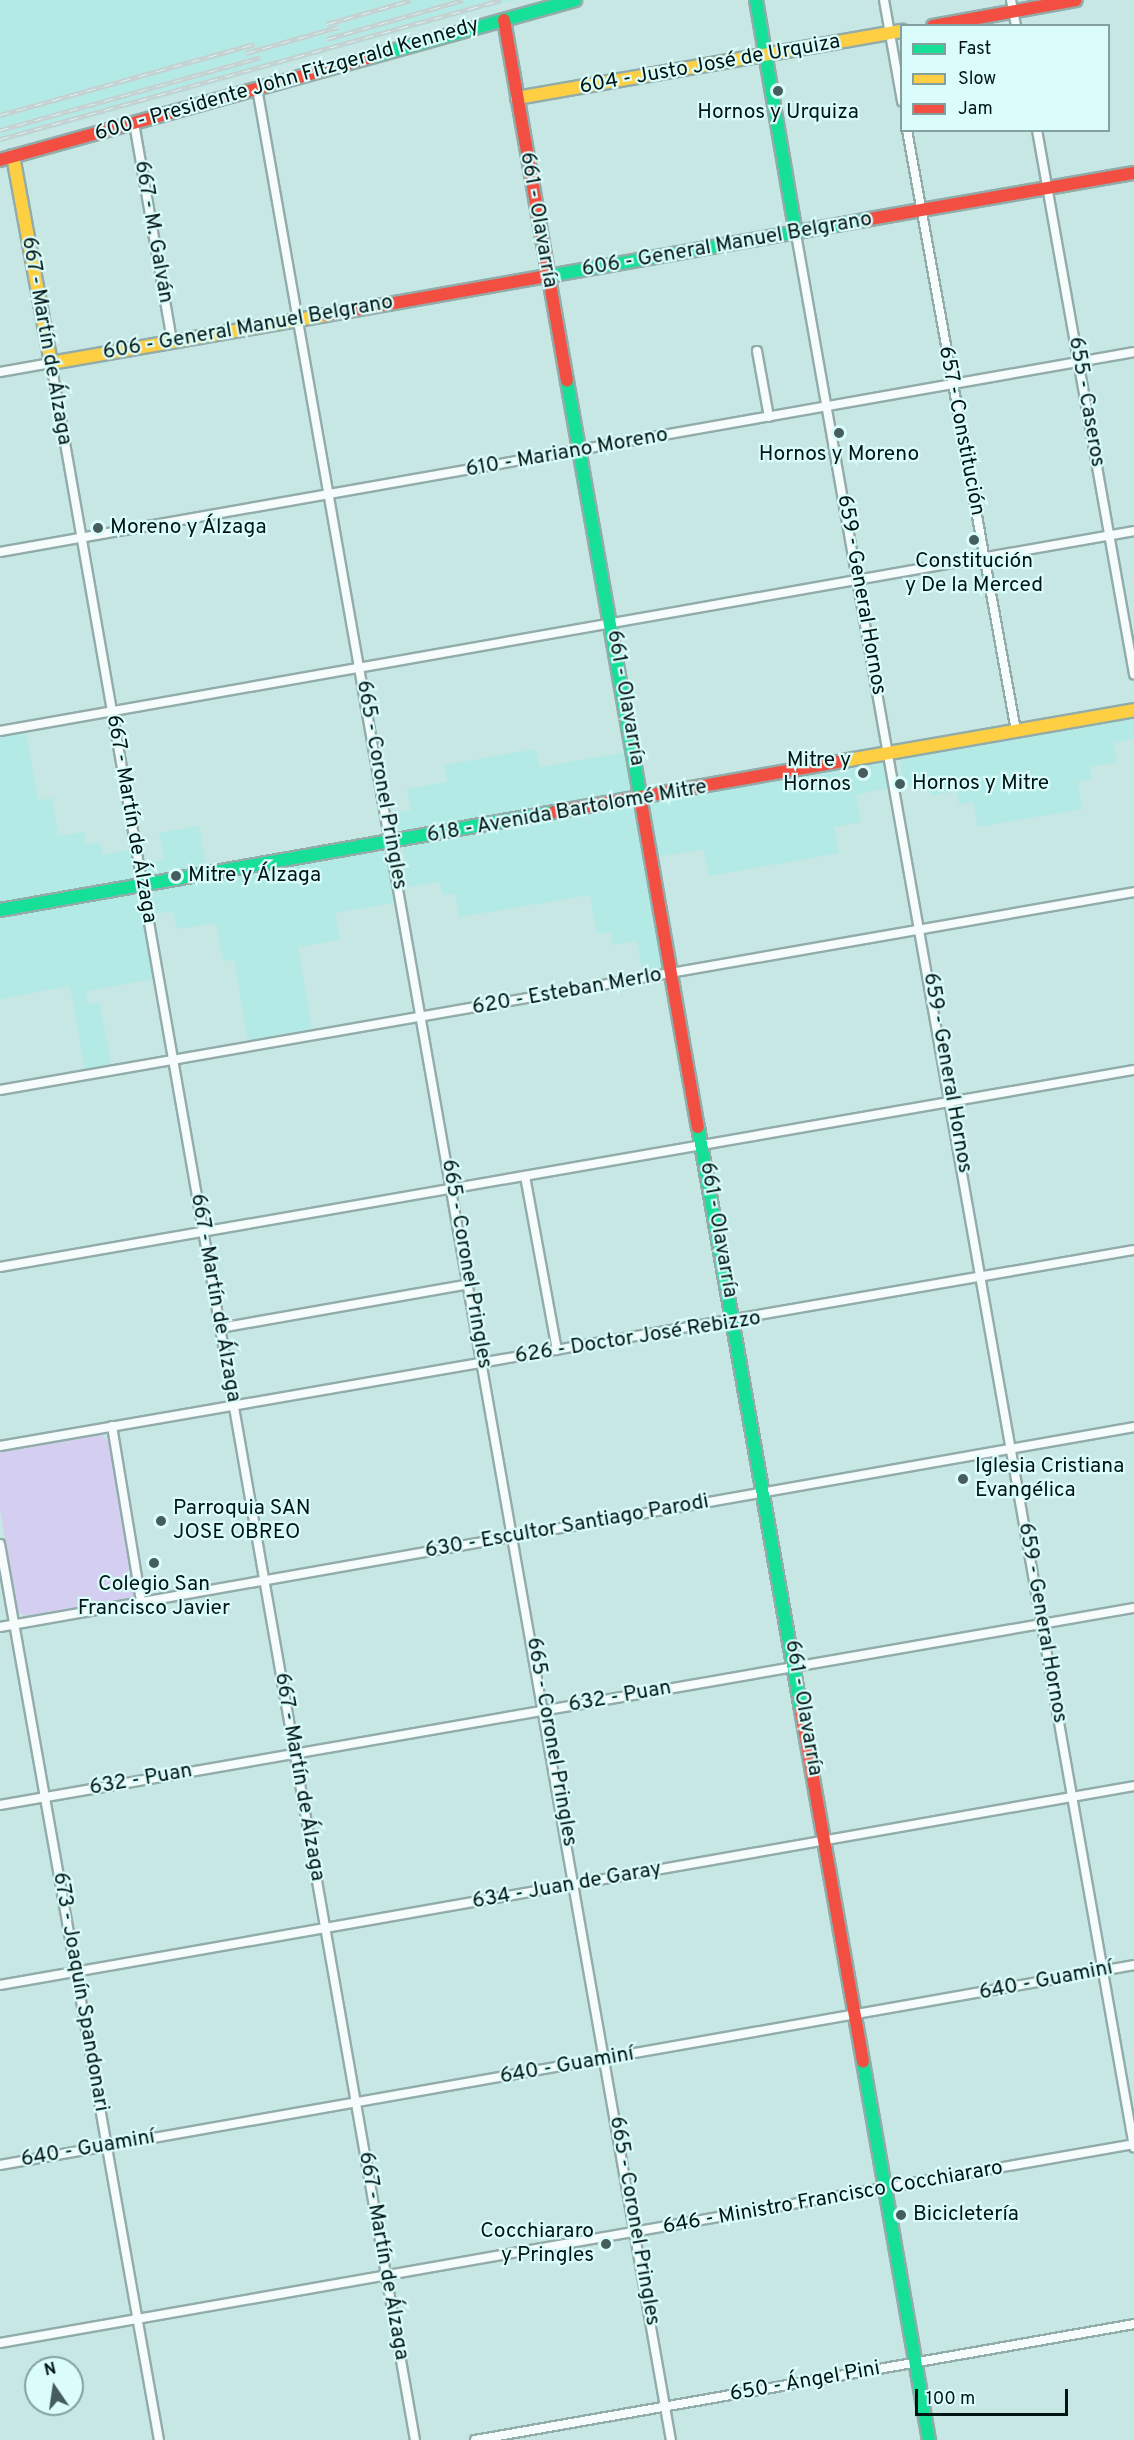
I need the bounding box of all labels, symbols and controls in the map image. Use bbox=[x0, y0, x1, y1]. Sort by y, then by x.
street label: 600 - Presidente John Fitzgerald Kennedy bbox=[92, 13, 482, 147]
legend bbox=[900, 24, 1110, 132]
street label: 604 - Justo José de Urquiza bbox=[578, 30, 842, 100]
text: Fast bbox=[958, 38, 991, 61]
text: Slow bbox=[958, 68, 996, 91]
marker: Hornos y Urquiza bbox=[771, 84, 785, 98]
text: Jam bbox=[958, 98, 993, 121]
place label: Hornos y Urquiza bbox=[697, 100, 859, 126]
street label: 661 - Olavarría bbox=[514, 150, 562, 290]
street label: 667 - M. Galván bbox=[128, 158, 178, 306]
street label: 606 - General Manuel Belgrano bbox=[580, 207, 874, 283]
street label: 667 - Martín de Álzaga bbox=[15, 234, 77, 448]
street label: 606 - General Manuel Belgrano bbox=[101, 290, 395, 366]
street label: 655 - Caseros bbox=[1062, 335, 1110, 469]
street label: 657 - Constitución bbox=[932, 344, 990, 518]
street label: 610 - Mariano Moreno bbox=[464, 423, 670, 483]
marker: Hornos y Moreno bbox=[832, 426, 846, 440]
place label: Hornos y Moreno bbox=[759, 442, 919, 468]
street label: 659 - General Hornos bbox=[831, 493, 891, 697]
place label: Moreno y Álzaga bbox=[110, 515, 267, 541]
marker: Moreno y Álzaga bbox=[91, 521, 105, 535]
marker: Constitución y De la Merced bbox=[967, 533, 981, 547]
place label: Constitución y De la Merced bbox=[905, 549, 1043, 599]
street label: 661 - Olavarría bbox=[601, 628, 649, 768]
street label: 665 - Coronel Pringles bbox=[350, 679, 412, 891]
street label: 667 - Martín de Álzaga bbox=[100, 712, 162, 926]
place label: Mitre y Hornos bbox=[783, 748, 851, 798]
marker: Mitre y Hornos bbox=[856, 766, 870, 780]
place label: Hornos y Mitre bbox=[912, 771, 1049, 797]
street label: 618 - Avenida Bartolomé Mitre bbox=[425, 775, 709, 849]
marker: Hornos y Mitre bbox=[893, 777, 907, 791]
place label: Mitre y Álzaga bbox=[188, 863, 322, 889]
marker: Mitre y Álzaga bbox=[169, 869, 183, 883]
street label: 620 - Esteban Merlo bbox=[470, 963, 664, 1021]
street label: 659 - General Hornos bbox=[917, 971, 977, 1175]
street label: 665 - Coronel Pringles bbox=[435, 1158, 497, 1370]
street label: 661 - Olavarría bbox=[694, 1160, 742, 1300]
street label: 667 - Martín de Álzaga bbox=[184, 1191, 246, 1405]
street label: 626 - Doctor José Rebizzo bbox=[513, 1306, 763, 1370]
place label: Iglesia Cristiana Evangélica bbox=[975, 1454, 1124, 1504]
marker: Iglesia Cristiana Evangélica bbox=[956, 1472, 970, 1486]
street label: 630 - Escultor Santiago Parodi bbox=[423, 1490, 711, 1564]
place label: Parroquia SAN JOSE OBREO bbox=[173, 1496, 311, 1546]
marker: Parroquia SAN JOSE OBREO bbox=[154, 1514, 168, 1528]
street label: 659 - General Hornos bbox=[1012, 1521, 1072, 1725]
marker: Colegio San Francisco Javier bbox=[147, 1556, 161, 1570]
place label: Colegio San Francisco Javier bbox=[78, 1572, 230, 1622]
street label: 665 - Coronel Pringles bbox=[520, 1636, 582, 1848]
street label: 661 - Olavarría bbox=[779, 1638, 827, 1778]
street label: 667 - Martín de Álzaga bbox=[268, 1670, 330, 1884]
street label: 632 - Puan bbox=[567, 1676, 673, 1718]
street label: 632 - Puan bbox=[88, 1759, 194, 1801]
street label: 634 - Juan de Garay bbox=[470, 1857, 664, 1915]
street label: 673 - Joaquín Spandonari bbox=[47, 1870, 113, 2114]
street label: 640 - Guaminí bbox=[977, 1956, 1115, 2006]
street label: 640 - Guaminí bbox=[498, 2042, 636, 2090]
street label: 665 - Coronel Pringles bbox=[603, 2115, 665, 2327]
street label: 640 - Guaminí bbox=[19, 2125, 157, 2173]
street label: 667 - Martín de Álzaga bbox=[352, 2149, 414, 2363]
street label: 646 - Ministro Francisco Cocchiararo bbox=[661, 2156, 1005, 2240]
place label: Bicicletería bbox=[913, 2202, 1019, 2228]
marker: Bicicletería bbox=[894, 2208, 908, 2222]
place label: Cocchiararo y Pringles bbox=[480, 2219, 594, 2269]
marker: Cocchiararo y Pringles bbox=[599, 2237, 613, 2251]
north arrow bbox=[24, 2356, 84, 2416]
street label: 650 - Ángel Pini bbox=[728, 2356, 882, 2408]
text: N bbox=[43, 2359, 58, 2381]
scale bar bbox=[918, 2377, 1071, 2415]
text: 100 m bbox=[926, 2388, 975, 2411]

